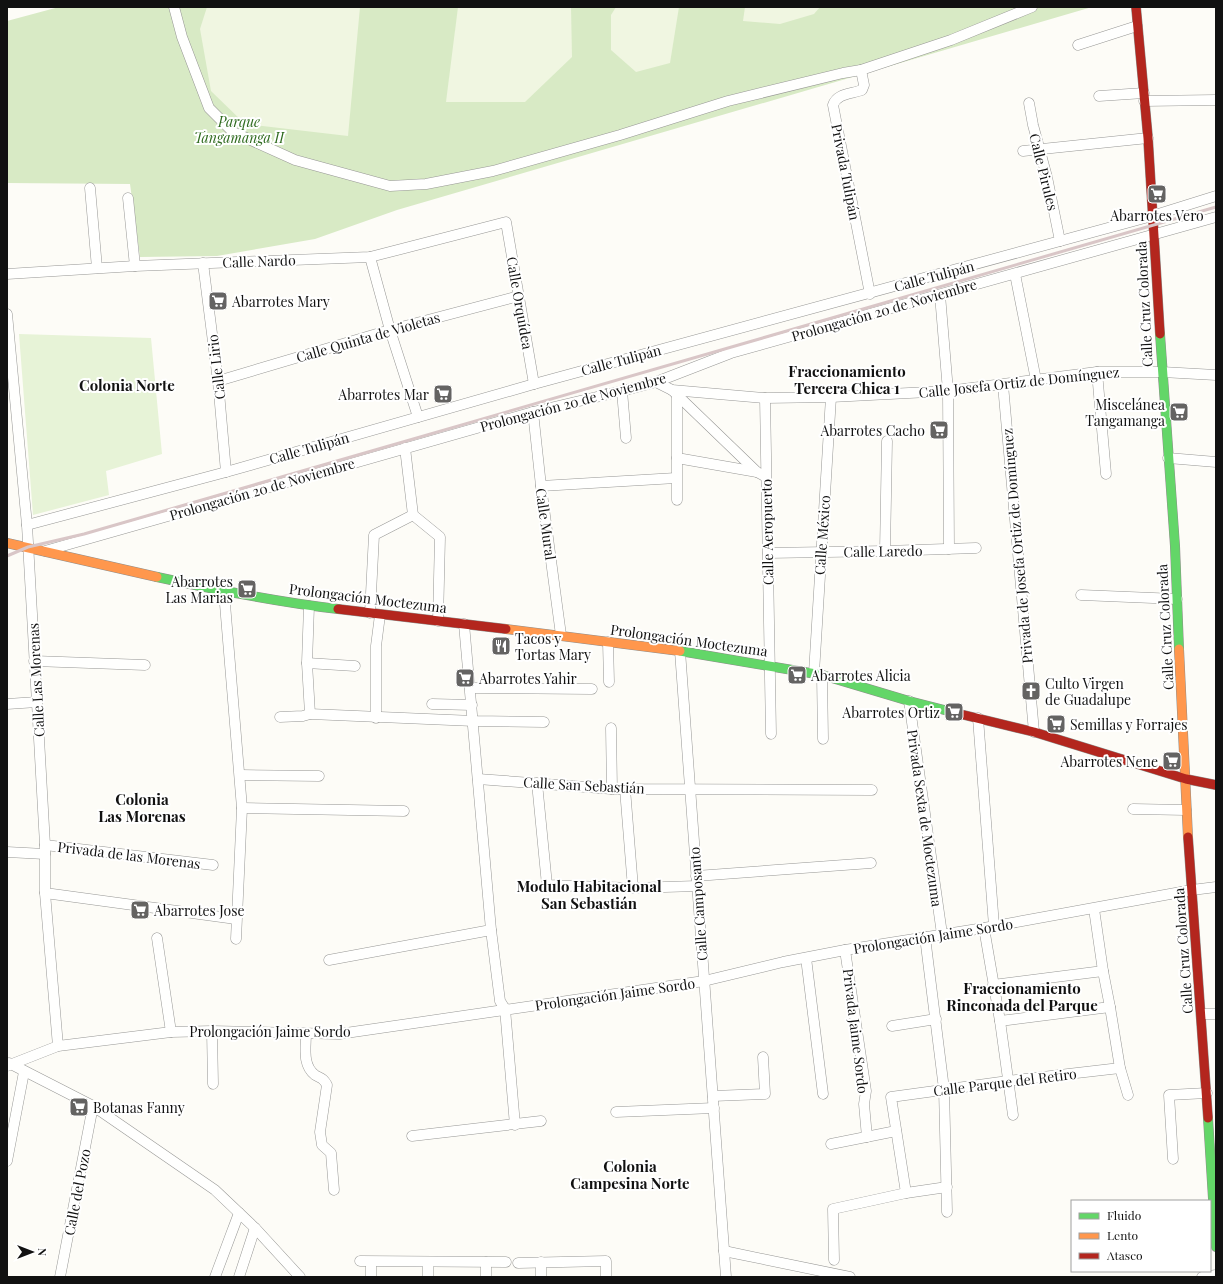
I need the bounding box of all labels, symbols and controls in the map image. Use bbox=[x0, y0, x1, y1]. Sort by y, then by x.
park label: Parque Tangamanga II bbox=[194, 112, 285, 147]
street label: Privada Tulipán bbox=[827, 122, 865, 222]
street label: Calle Pirules bbox=[1025, 131, 1063, 213]
supermarket icon: Abarrotes Vero bbox=[1146, 183, 1168, 205]
place label: Abarrotes Vero bbox=[1109, 206, 1204, 225]
street label: Calle Cruz Colorada bbox=[1131, 240, 1157, 368]
street label: Calle Nardo bbox=[222, 250, 296, 272]
street label: Calle Orquídea bbox=[503, 255, 537, 351]
street label: Calle Tulipán bbox=[892, 256, 977, 296]
street label: Prolongación 20 de Noviembre bbox=[789, 274, 979, 346]
supermarket icon: Abarrotes Mary bbox=[207, 290, 229, 312]
place label: Abarrotes Mary bbox=[231, 292, 330, 311]
street label: Calle Quinta de Violetas bbox=[294, 307, 442, 367]
street label: Calle Lirio bbox=[203, 333, 229, 401]
street label: Calle Tulipán bbox=[579, 340, 664, 380]
district label: Fraccionamiento Tercera Chica 1 bbox=[788, 361, 906, 398]
street label: Calle Josefa Ortiz de Domínguez bbox=[918, 362, 1121, 402]
street label: Prolongación 20 de Noviembre bbox=[478, 368, 668, 436]
district label: Colonia Norte bbox=[79, 375, 175, 395]
supermarket icon: Abarrotes Mar bbox=[432, 383, 454, 405]
place label: Abarrotes Mar bbox=[337, 385, 430, 404]
place label: Miscelánea Tangamanga bbox=[1085, 395, 1165, 430]
supermarket icon: Miscelánea Tangamanga bbox=[1168, 401, 1190, 423]
supermarket icon: Abarrotes Cacho bbox=[928, 419, 950, 441]
place label: Abarrotes Cacho bbox=[819, 421, 925, 440]
street label: Calle Tulipán bbox=[267, 427, 352, 468]
street label: Privada de Josefa Ortiz de Domínguez bbox=[997, 427, 1037, 664]
street label: Prolongación 20 de Noviembre bbox=[167, 453, 357, 525]
street label: Calle Aeropuerto bbox=[757, 478, 777, 585]
street label: Calle Mural bbox=[532, 487, 560, 561]
street label: Calle México bbox=[810, 494, 834, 575]
street label: Calle Laredo bbox=[843, 541, 923, 561]
street label: Calle Cruz Colorada bbox=[1152, 563, 1178, 691]
place label: Abarrotes Las Marias bbox=[165, 572, 233, 607]
supermarket icon: Abarrotes Las Marias bbox=[236, 578, 258, 600]
street label: Prolongación Moctezuma bbox=[288, 579, 448, 617]
street label: Prolongación Moctezuma bbox=[609, 620, 769, 660]
street label: Calle Las Morenas bbox=[24, 622, 48, 738]
place label: Tacos y Tortas Mary bbox=[515, 629, 591, 664]
restaurant icon: Tacos y Tortas Mary bbox=[490, 635, 512, 657]
supermarket icon: Abarrotes Alicia bbox=[786, 664, 808, 686]
place label: Abarrotes Alicia bbox=[810, 666, 911, 685]
supermarket icon: Abarrotes Yahir bbox=[454, 667, 476, 689]
place label: Abarrotes Yahir bbox=[478, 669, 578, 688]
place label: Culto Virgen de Guadalupe bbox=[1045, 674, 1131, 709]
church icon: Culto Virgen de Guadalupe bbox=[1020, 680, 1042, 702]
supermarket icon: Abarrotes Ortiz bbox=[943, 701, 965, 723]
place label: Abarrotes Ortiz bbox=[841, 703, 940, 722]
supermarket icon: Semillas y Forrajes bbox=[1045, 713, 1067, 735]
place label: Semillas y Forrajes bbox=[1070, 715, 1188, 734]
street label: Privada Sexta de Moctezuma bbox=[903, 728, 947, 908]
supermarket icon: Abarrotes Nene bbox=[1161, 750, 1183, 772]
place label: Abarrotes Nene bbox=[1060, 752, 1158, 771]
street label: Calle San Sebastián bbox=[523, 772, 646, 798]
district label: Colonia Las Morenas bbox=[98, 789, 186, 826]
street label: Privada de las Morenas bbox=[56, 837, 202, 873]
street label: Calle Camposanto bbox=[685, 846, 711, 962]
district label: Modulo Habitacional San Sebastián bbox=[516, 876, 662, 913]
street label: Calle Cruz Colorada bbox=[1169, 887, 1197, 1015]
supermarket icon: Abarrotes Jose bbox=[129, 899, 151, 921]
place label: Abarrotes Jose bbox=[153, 901, 245, 920]
street label: Prolongación Jaime Sordo bbox=[852, 914, 1015, 958]
street label: Privada Jaime Sordo bbox=[839, 967, 873, 1095]
street label: Prolongación Jaime Sordo bbox=[534, 973, 697, 1015]
district label: Fraccionamiento Rinconada del Parque bbox=[946, 978, 1098, 1015]
street label: Prolongación Jaime Sordo bbox=[189, 1022, 351, 1041]
street label: Calle Parque del Retiro bbox=[932, 1064, 1078, 1100]
supermarket icon: Botanas Fanny bbox=[68, 1096, 90, 1118]
place label: Botanas Fanny bbox=[93, 1098, 185, 1117]
street label: Calle del Pozo bbox=[59, 1147, 95, 1237]
district label: Colonia Campesina Norte bbox=[570, 1156, 690, 1193]
legend bbox=[1071, 1200, 1211, 1272]
text: Fluido bbox=[1107, 1207, 1142, 1223]
text: Lento bbox=[1107, 1227, 1139, 1243]
north arrow bbox=[12, 1232, 52, 1272]
text: Atasco bbox=[1106, 1247, 1143, 1263]
text: N bbox=[35, 1248, 50, 1256]

